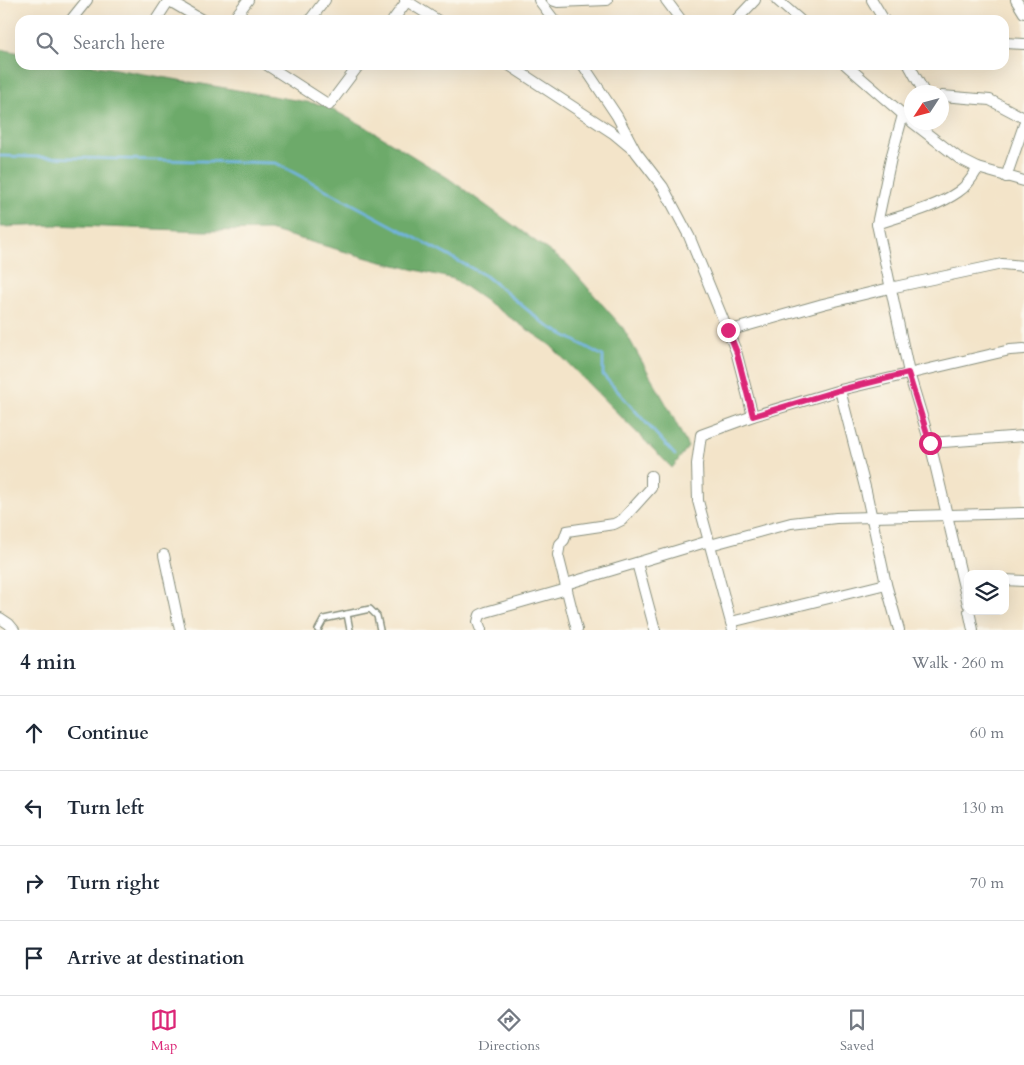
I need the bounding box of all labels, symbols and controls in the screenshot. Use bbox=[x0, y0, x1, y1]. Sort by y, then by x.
search box bbox=[15, 15, 1009, 70]
icon: search bbox=[33, 29, 61, 57]
text: Search here bbox=[73, 30, 165, 56]
north arrow bbox=[904, 85, 949, 130]
route end bbox=[717, 319, 740, 342]
route start bbox=[919, 432, 942, 455]
map controls bbox=[964, 570, 1009, 615]
button: layers bbox=[964, 570, 1009, 615]
text: 4 min bbox=[20, 648, 76, 677]
text: Walk · 260 m bbox=[912, 652, 1004, 674]
icon: ahead bbox=[20, 719, 48, 747]
text: Continue bbox=[67, 720, 149, 746]
text: 60 m bbox=[970, 722, 1004, 744]
icon: left bbox=[20, 794, 48, 822]
text: Turn left bbox=[67, 795, 144, 821]
text: 130 m bbox=[962, 797, 1004, 819]
icon: right bbox=[20, 869, 48, 897]
text: Turn right bbox=[67, 870, 159, 896]
text: 70 m bbox=[970, 872, 1004, 894]
icon: arrive bbox=[20, 944, 48, 972]
text: Arrive at destination bbox=[67, 945, 244, 971]
tab: Map bbox=[150, 1006, 178, 1055]
tab: Directions bbox=[478, 1006, 540, 1055]
tab: Saved bbox=[840, 1006, 874, 1055]

